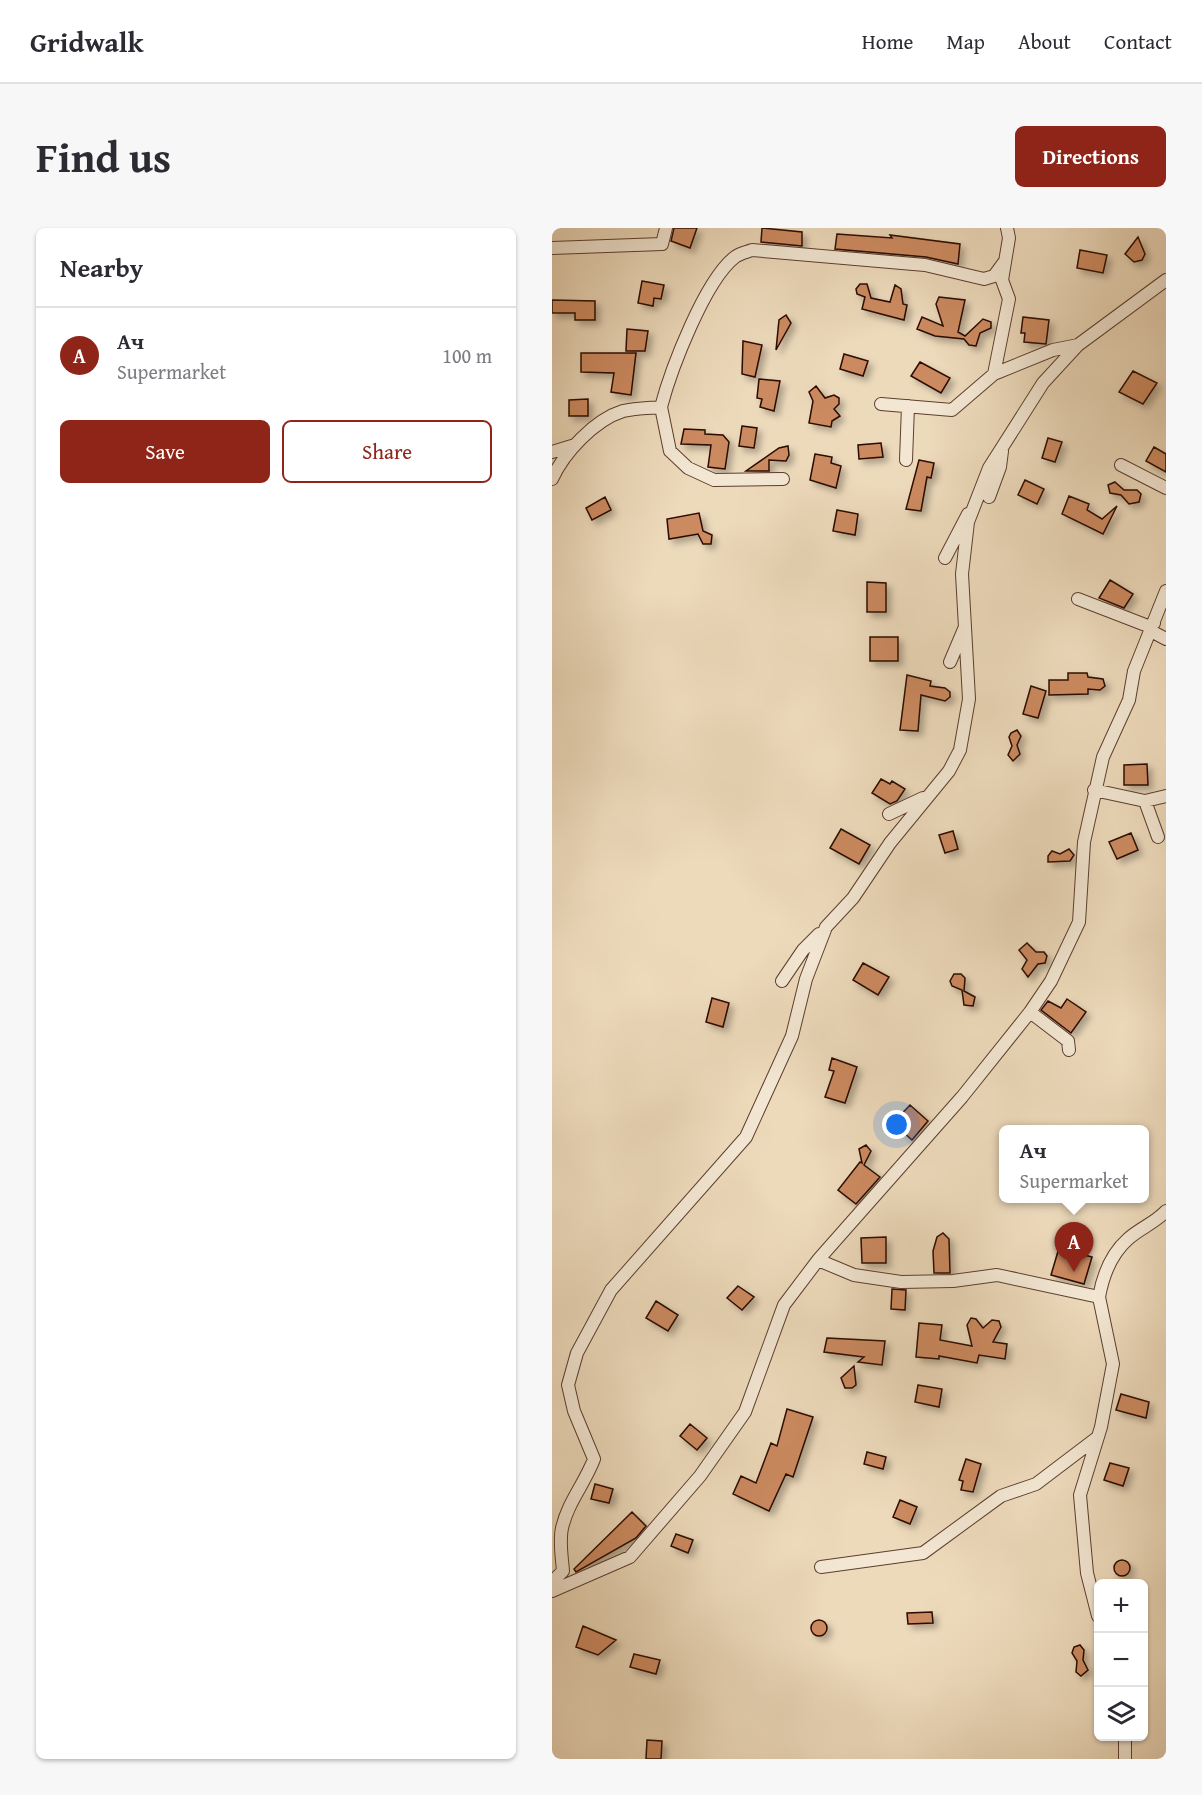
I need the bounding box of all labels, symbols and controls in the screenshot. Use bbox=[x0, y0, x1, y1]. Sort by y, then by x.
text: Gridwalk bbox=[30, 21, 143, 62]
text: Home bbox=[862, 26, 913, 57]
text: Map bbox=[946, 26, 985, 57]
text: About bbox=[1018, 26, 1071, 57]
text: Contact bbox=[1104, 26, 1172, 57]
text: Find us bbox=[36, 126, 171, 187]
button: Directions bbox=[1015, 126, 1166, 187]
text: Nearby bbox=[60, 248, 143, 287]
text: Ач bbox=[117, 325, 144, 357]
text: A bbox=[73, 341, 86, 370]
text: 100 m bbox=[442, 341, 492, 370]
text: Supermarket bbox=[117, 357, 226, 386]
button: Save bbox=[60, 420, 270, 483]
button: Share bbox=[282, 420, 492, 483]
your location bbox=[882, 1110, 911, 1139]
popup bbox=[999, 1125, 1149, 1203]
text: Ач bbox=[1019, 1134, 1046, 1166]
text: Supermarket bbox=[1019, 1166, 1129, 1195]
pin: A bbox=[1054, 1222, 1094, 1272]
map controls bbox=[1094, 1579, 1148, 1741]
button: + bbox=[1094, 1579, 1148, 1633]
button: − bbox=[1094, 1633, 1148, 1687]
button: layers bbox=[1094, 1687, 1148, 1741]

